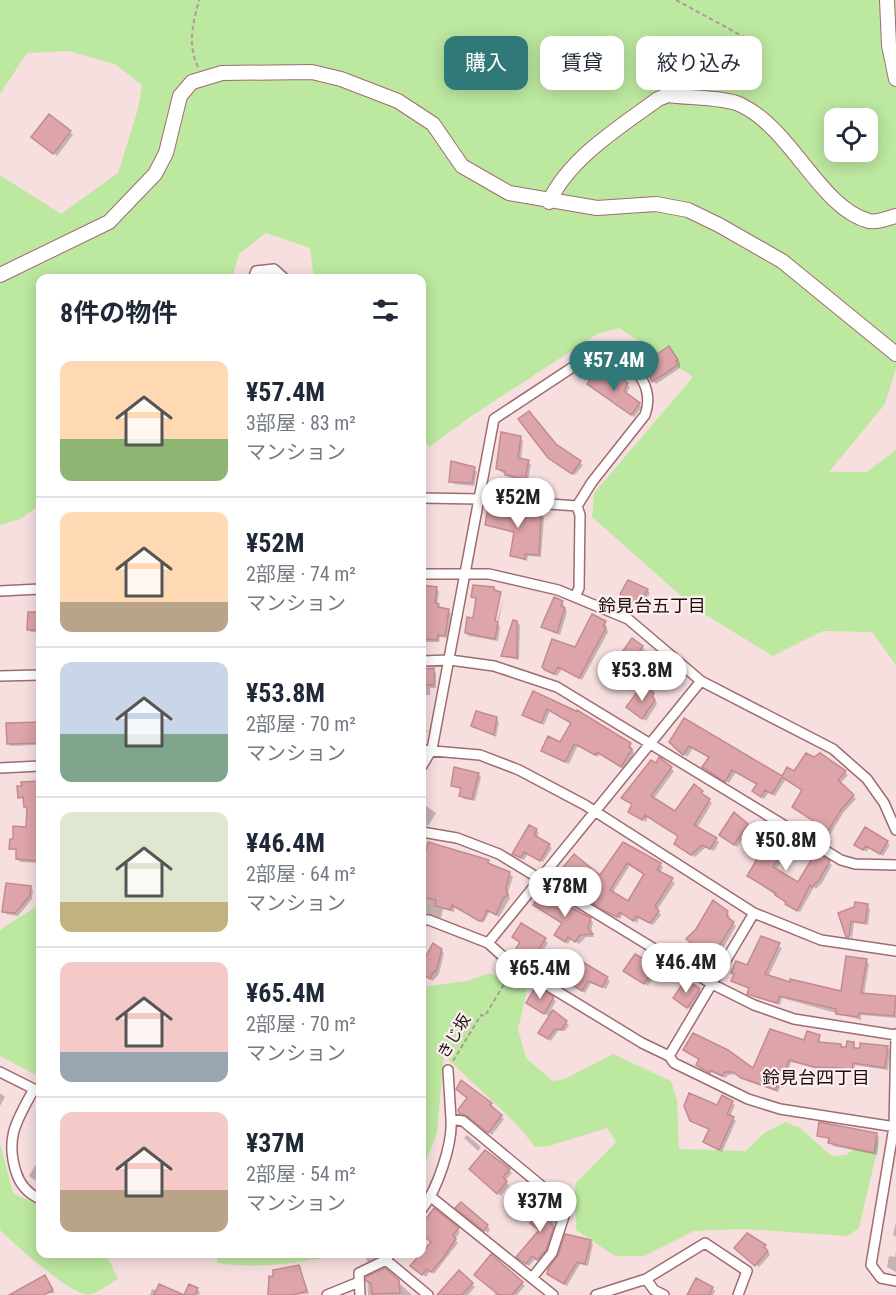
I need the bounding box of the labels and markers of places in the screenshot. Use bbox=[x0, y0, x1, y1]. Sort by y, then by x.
pin: ¥57.4M bbox=[565, 341, 663, 392]
pin: ¥52M bbox=[482, 478, 554, 529]
pin: ¥53.8M bbox=[593, 651, 691, 702]
pin: ¥50.8M bbox=[737, 821, 835, 872]
pin: ¥78M bbox=[529, 867, 601, 918]
pin: ¥46.4M bbox=[637, 943, 735, 994]
pin: ¥65.4M bbox=[491, 949, 589, 1000]
pin: ¥37M bbox=[504, 1182, 576, 1233]

